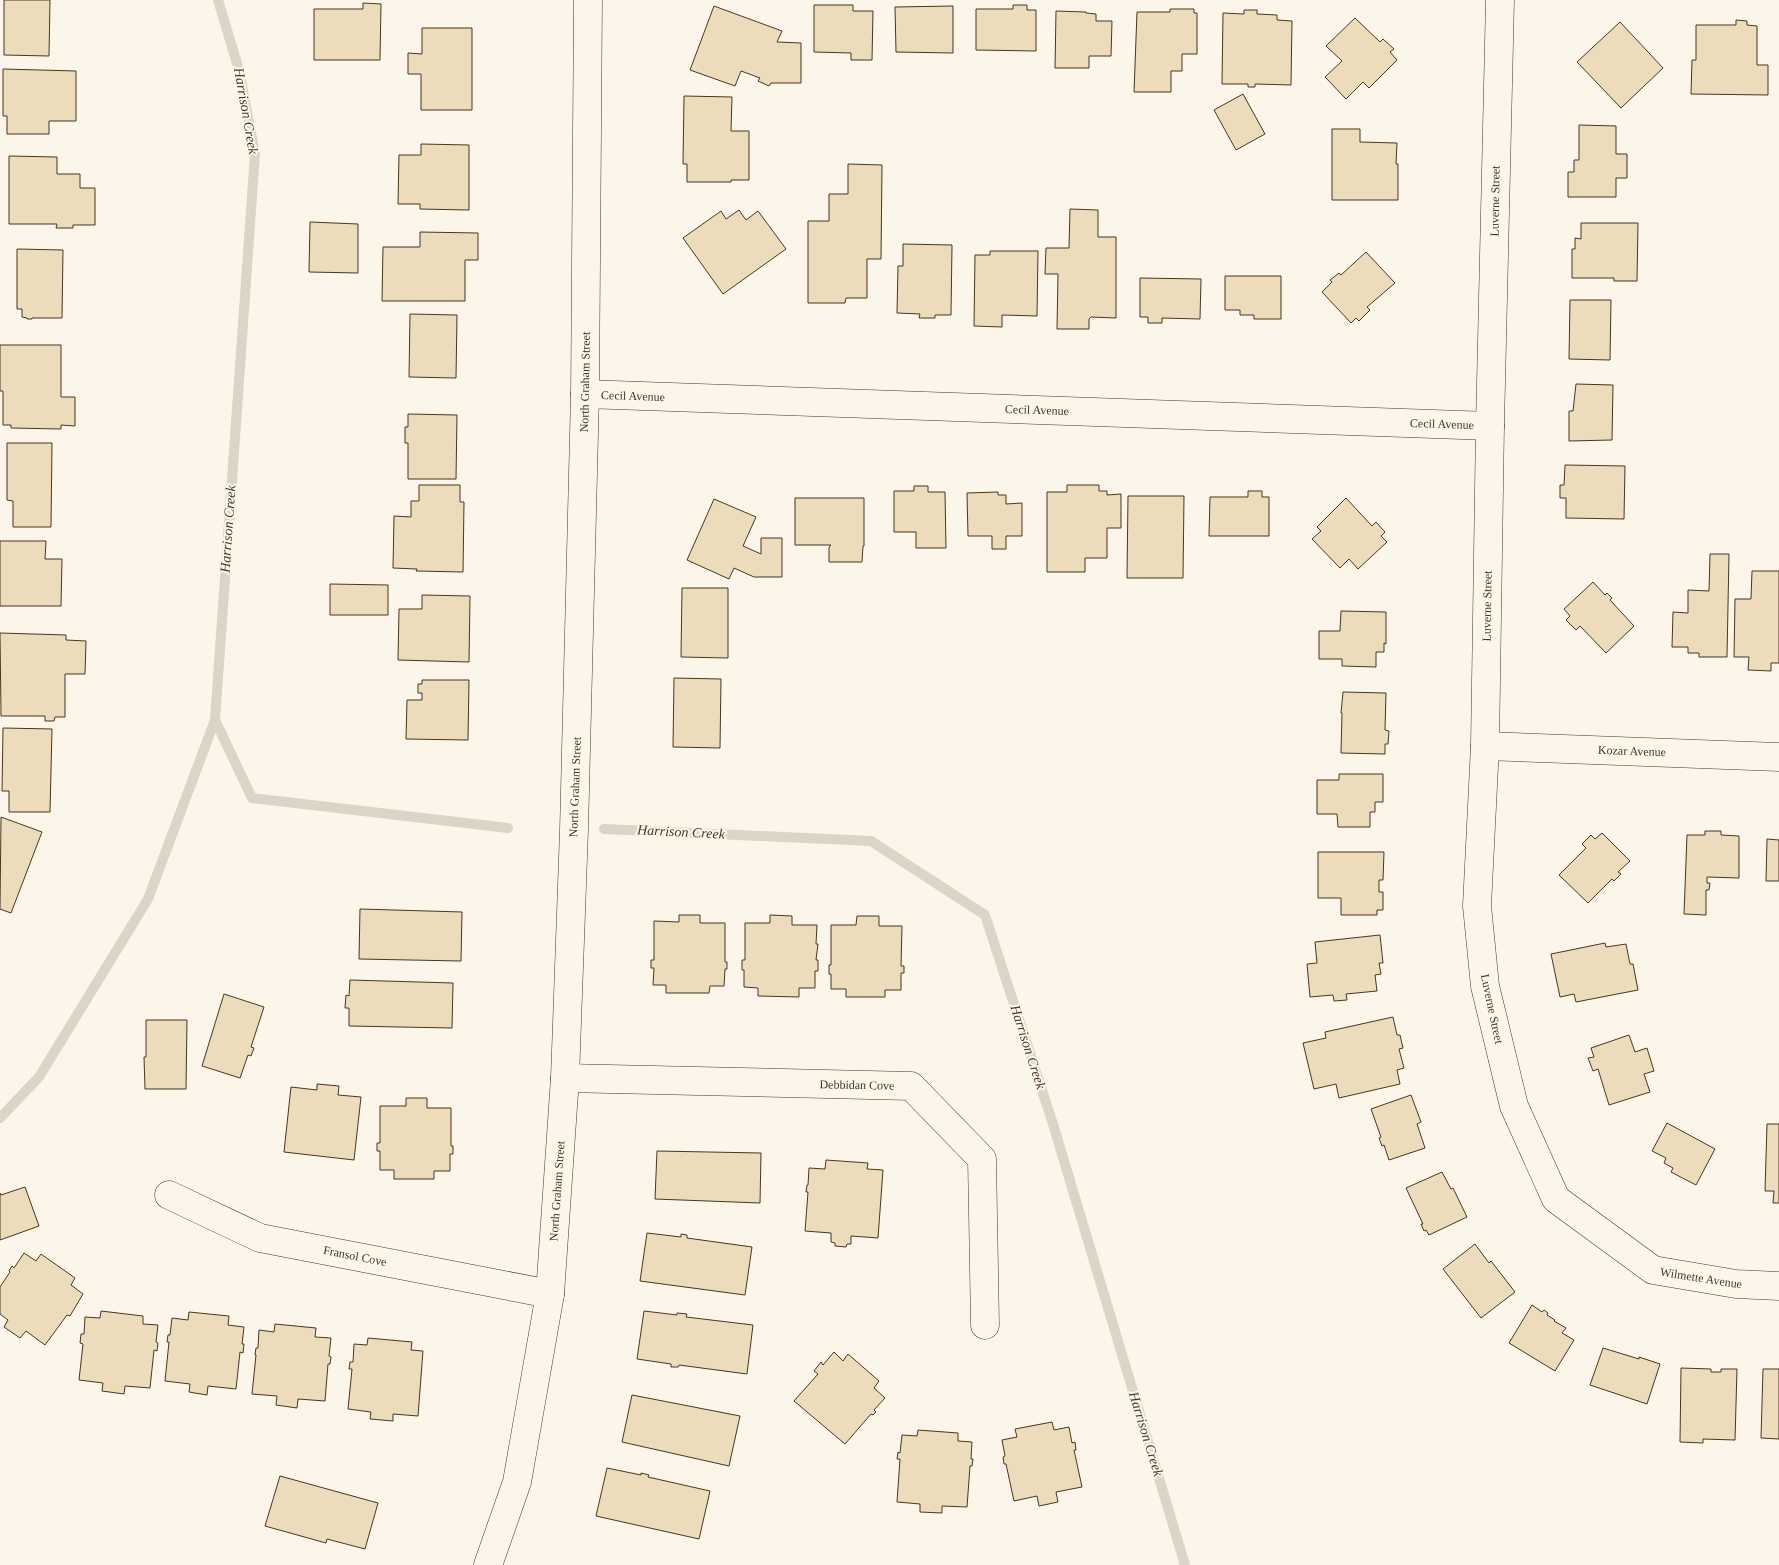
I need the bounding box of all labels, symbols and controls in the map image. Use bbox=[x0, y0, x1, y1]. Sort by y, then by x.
water label: Harrison Creek bbox=[231, 65, 261, 156]
street label: Luverne Street bbox=[1487, 165, 1503, 237]
street label: North Graham Street bbox=[577, 331, 593, 432]
street label: Cecil Avenue bbox=[601, 388, 665, 404]
street label: Cecil Avenue bbox=[1005, 402, 1069, 418]
street label: Cecil Avenue bbox=[1410, 416, 1474, 432]
water label: Harrison Creek bbox=[217, 484, 239, 574]
street label: Luverne Street bbox=[1479, 570, 1495, 642]
street label: North Graham Street bbox=[566, 736, 584, 838]
street label: Kozar Avenue bbox=[1598, 743, 1666, 759]
water label: Harrison Creek bbox=[636, 822, 726, 842]
street label: Luverne Street bbox=[1478, 973, 1506, 1046]
water label: Harrison Creek bbox=[1007, 1002, 1049, 1092]
street label: Debbidan Cove bbox=[819, 1077, 895, 1093]
street label: North Graham Street bbox=[547, 1140, 568, 1242]
street label: Fransol Cove bbox=[322, 1243, 388, 1269]
street label: Wilmette Avenue bbox=[1659, 1265, 1743, 1291]
water label: Harrison Creek bbox=[1126, 1389, 1166, 1479]

